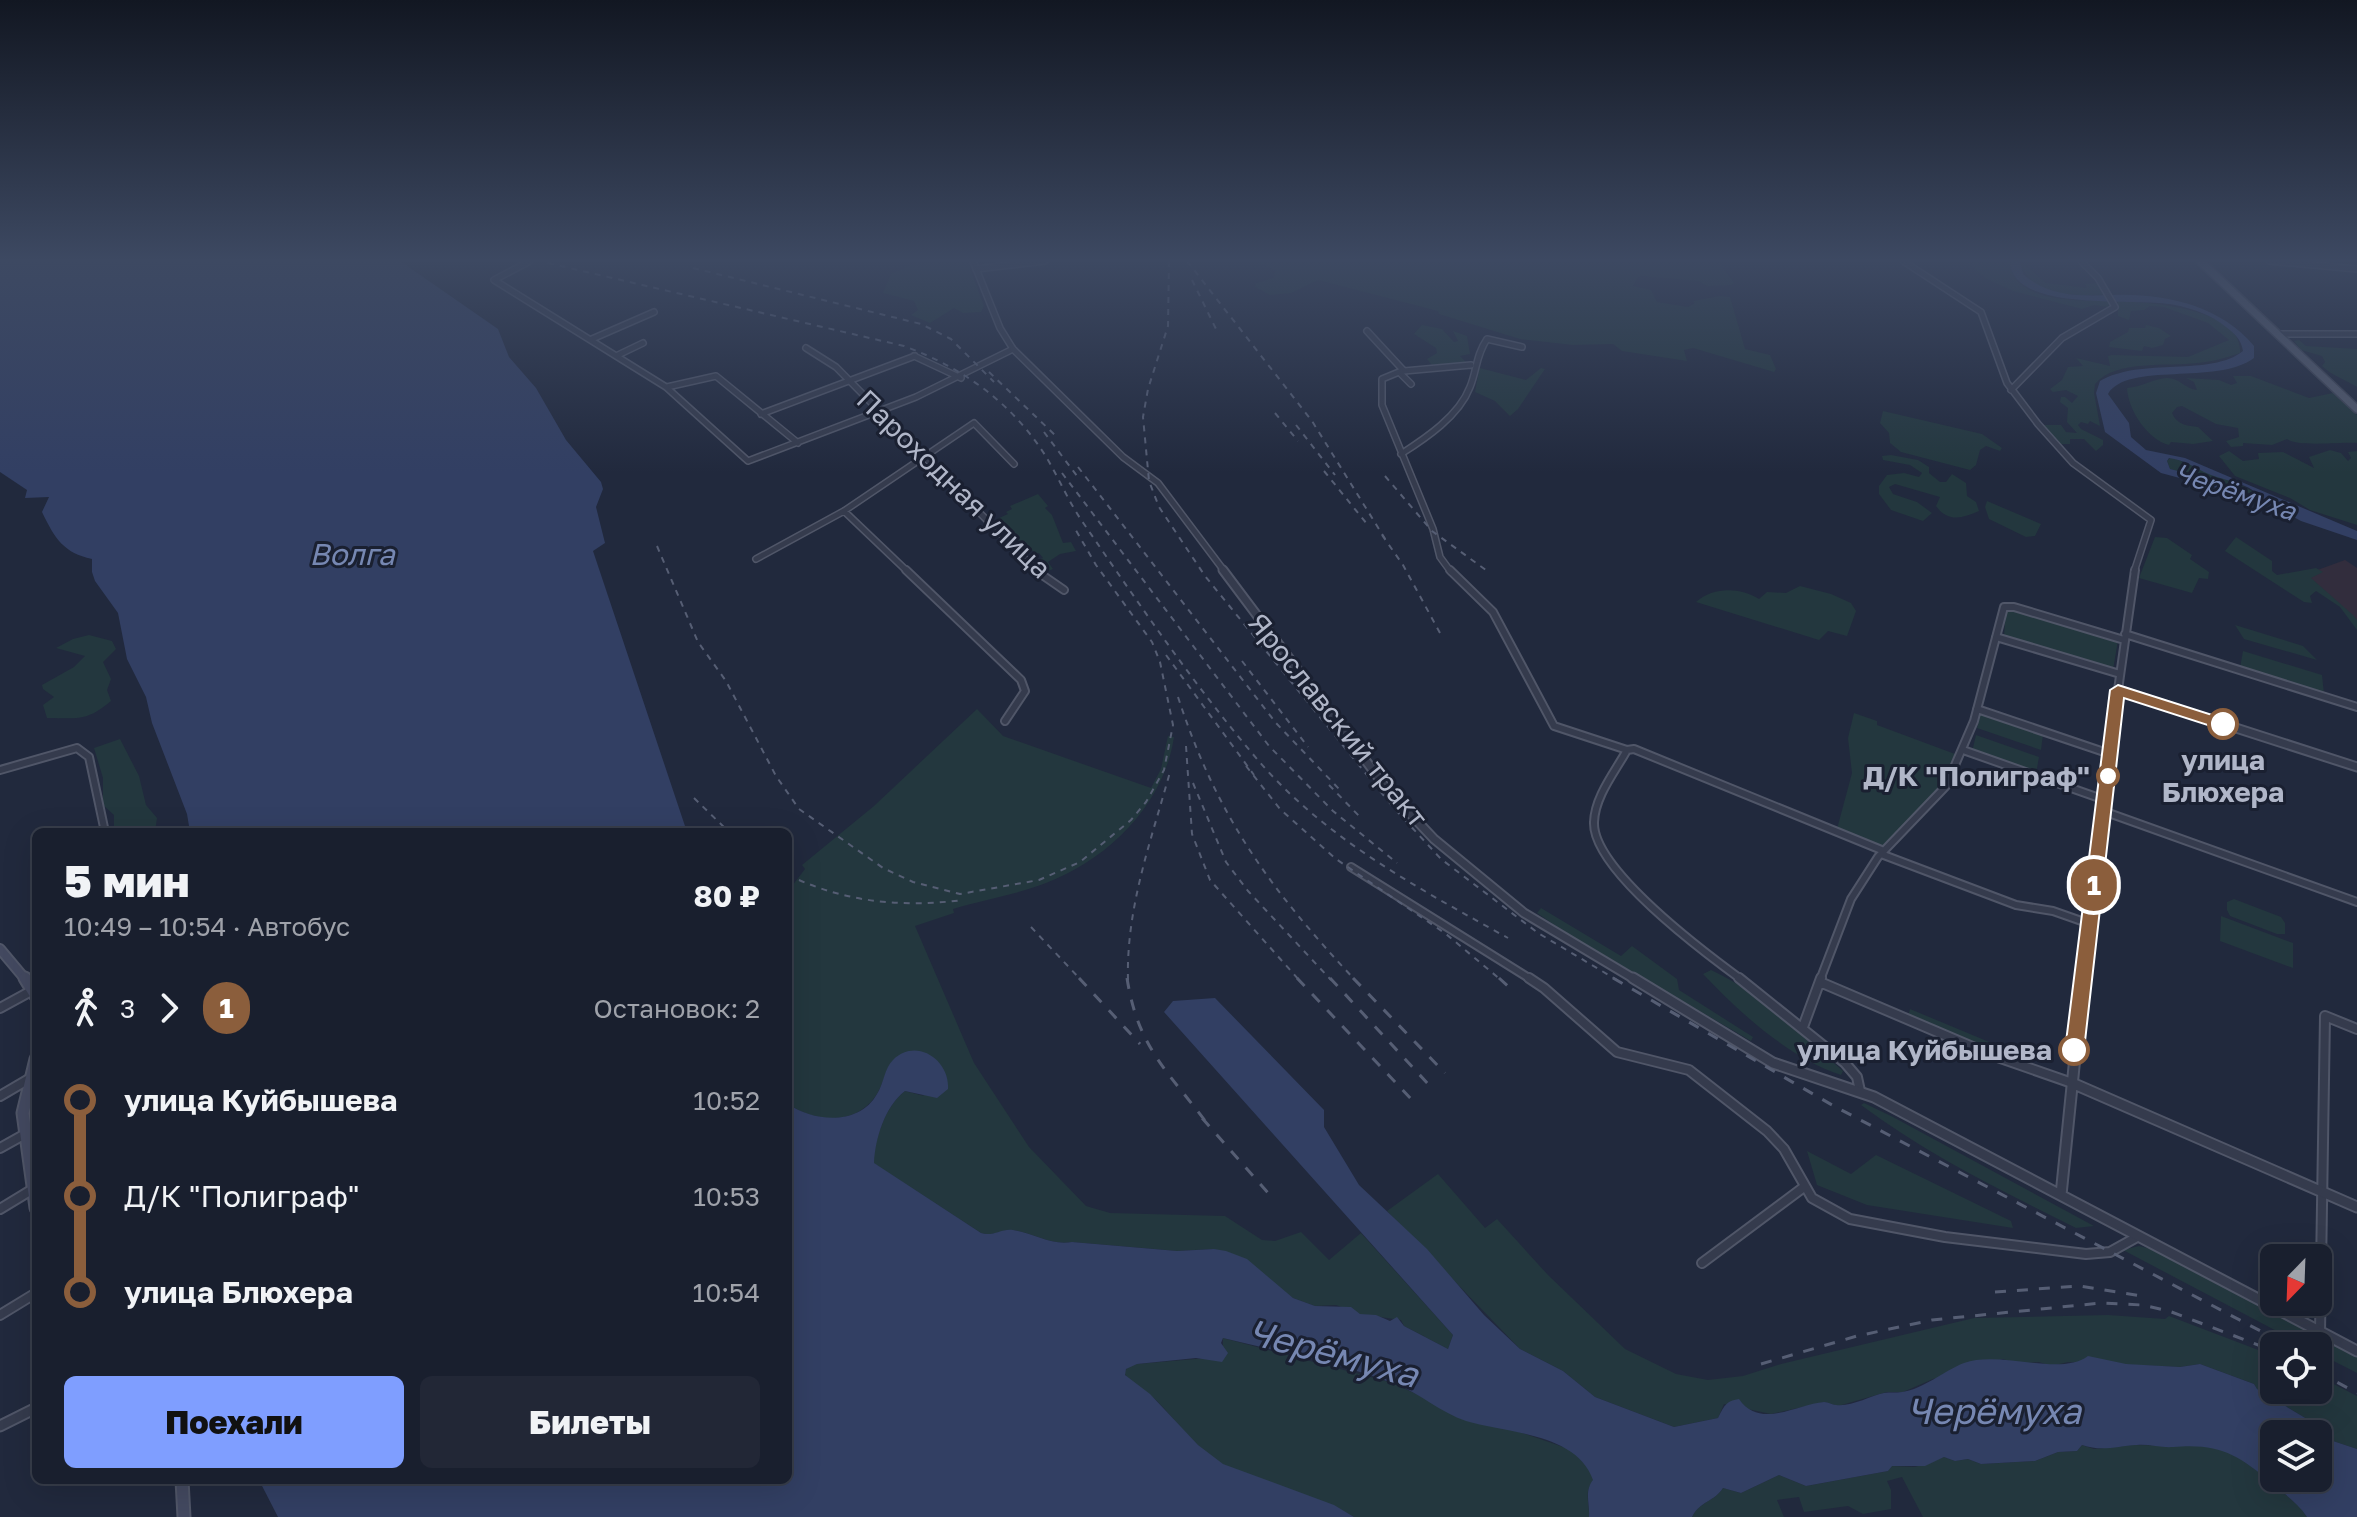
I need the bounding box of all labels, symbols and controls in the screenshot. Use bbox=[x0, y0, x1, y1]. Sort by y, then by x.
street label: Пароходная улица bbox=[851, 383, 1058, 585]
water label: Черёмуха bbox=[2171, 456, 2301, 527]
water label: Волга bbox=[309, 536, 396, 572]
street label: Ярославский тракт bbox=[1242, 606, 1435, 833]
marker: улица Блюхера bbox=[2208, 709, 2238, 739]
place label: улица Блюхера bbox=[2162, 743, 2284, 808]
place label: Д/К "Полиграф" bbox=[1863, 759, 2090, 792]
marker: Д/К "Полиграф" bbox=[2097, 765, 2119, 787]
text: 5 мин bbox=[64, 854, 190, 907]
line badge: 1 bbox=[2068, 859, 2120, 911]
text: 1 bbox=[2087, 868, 2101, 901]
text: 80 ₽ bbox=[694, 878, 760, 914]
text: 10:49 – 10:54 · Автобус bbox=[64, 911, 350, 942]
icon: walk bbox=[64, 986, 108, 1030]
icon: forward bbox=[147, 986, 191, 1030]
text: 1 bbox=[219, 991, 234, 1024]
text: 3 bbox=[120, 993, 135, 1024]
text: Остановок: 2 bbox=[594, 993, 760, 1024]
place label: улица Куйбышева bbox=[1797, 1033, 2052, 1066]
marker: улица Куйбышева bbox=[2059, 1035, 2089, 1065]
text: улица Куйбышева bbox=[124, 1082, 398, 1118]
text: 10:52 bbox=[693, 1085, 760, 1116]
text: Д/К "Полиграф" bbox=[124, 1178, 359, 1214]
text: 10:53 bbox=[693, 1181, 760, 1212]
north arrow bbox=[2260, 1244, 2332, 1316]
map controls bbox=[2260, 1244, 2332, 1492]
text: улица Блюхера bbox=[124, 1274, 353, 1310]
text: 10:54 bbox=[693, 1277, 760, 1308]
water label: Черёмуха bbox=[1243, 1309, 1424, 1396]
button: locate bbox=[2260, 1332, 2332, 1404]
button: Поехали bbox=[64, 1376, 404, 1468]
button: Билеты bbox=[420, 1376, 760, 1468]
water label: Черёмуха bbox=[1907, 1389, 2083, 1432]
button: layers bbox=[2260, 1420, 2332, 1492]

